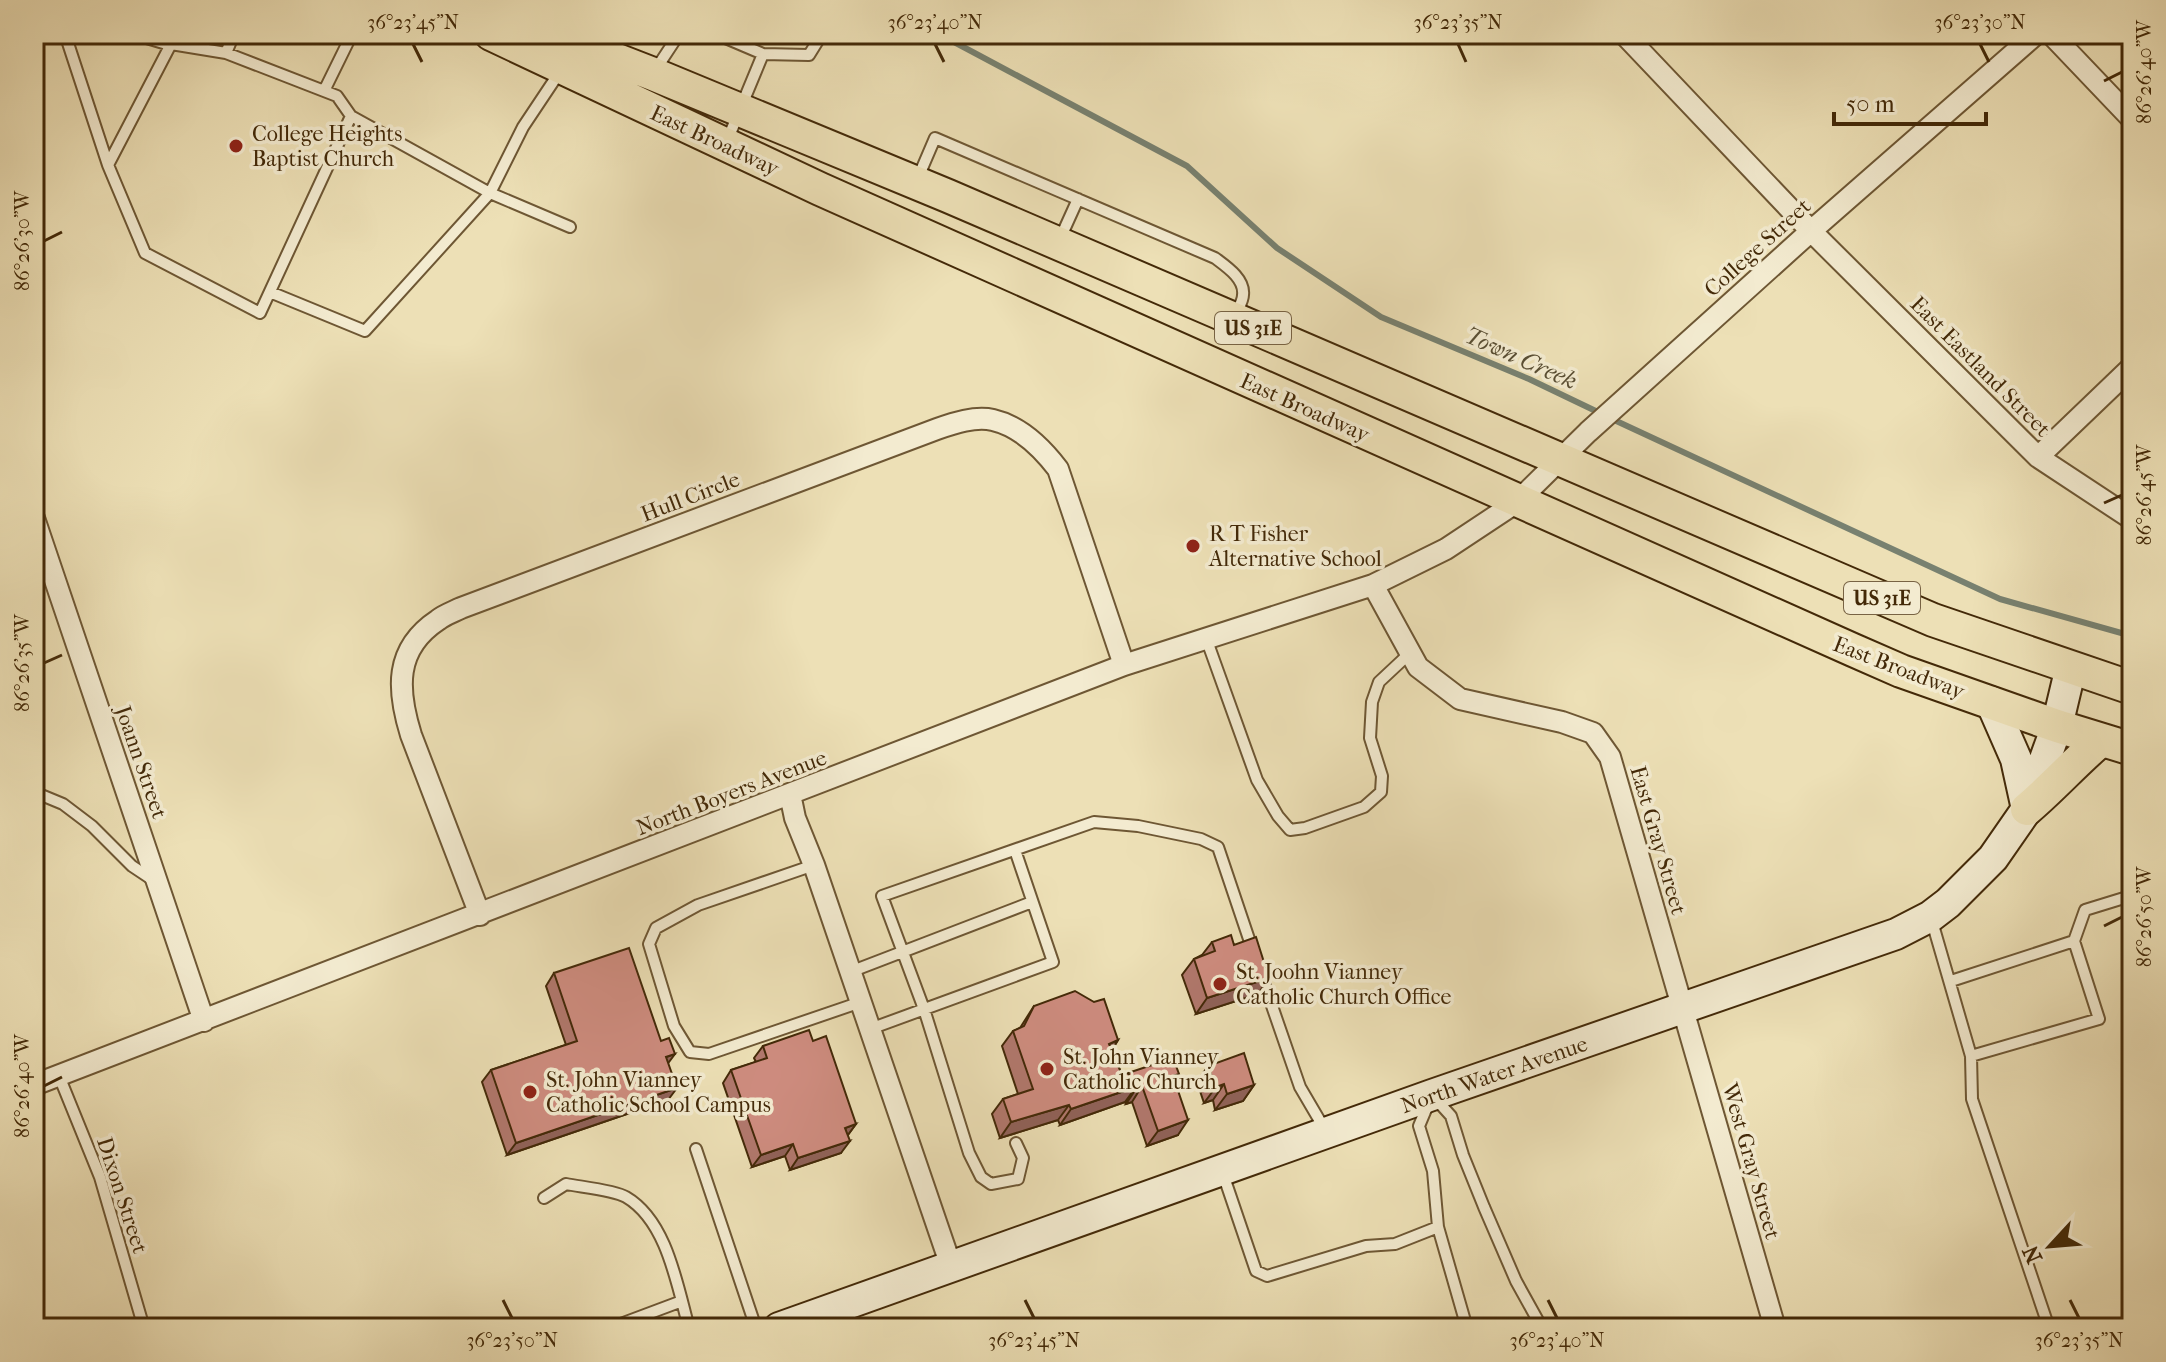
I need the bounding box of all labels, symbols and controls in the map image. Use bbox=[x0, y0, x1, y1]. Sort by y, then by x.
text: 36°23'45"N bbox=[367, 11, 459, 34]
text: 36°23'40"N bbox=[888, 11, 982, 34]
text: 36°23'35"N bbox=[1414, 11, 1502, 34]
text: 36°23'30"N bbox=[1934, 11, 2026, 34]
text: 86°26'40"W bbox=[2133, 19, 2156, 124]
scale bar bbox=[1834, 76, 1986, 126]
text: 50 m bbox=[1846, 90, 1895, 118]
street label: East Broadway bbox=[646, 100, 784, 183]
place label: College Heights Baptist Church bbox=[252, 121, 402, 172]
marker: College Heights Baptist Church bbox=[227, 137, 245, 155]
text: 86°26'30"W bbox=[11, 190, 34, 291]
street label: College Street bbox=[1699, 193, 1816, 302]
street label: East Eastland Street bbox=[1905, 291, 2056, 442]
road number: US 31E bbox=[1215, 312, 1291, 344]
water label: Town Creek bbox=[1461, 321, 1581, 395]
street label: East Broadway bbox=[1236, 368, 1374, 449]
text: 86°26'45"W bbox=[2133, 443, 2156, 545]
street label: Hull Circle bbox=[637, 466, 743, 528]
place label: R T Fisher Alternative School bbox=[1208, 521, 1382, 572]
marker: R T Fisher Alternative School bbox=[1184, 537, 1202, 555]
road number: US 31E bbox=[1844, 582, 1920, 614]
text: 86°26'35"W bbox=[11, 613, 34, 712]
street label: East Broadway bbox=[1829, 631, 1969, 705]
street label: Joann Street bbox=[109, 701, 173, 822]
street label: North Boyers Avenue bbox=[633, 745, 830, 841]
street label: East Gray Street bbox=[1624, 763, 1692, 918]
text: 86°26'50"W bbox=[2133, 865, 2156, 967]
place label: St. Joohn Vianney Catholic Church Office bbox=[1236, 959, 1452, 1010]
marker: St. Joohn Vianney Catholic Church Office bbox=[1211, 975, 1229, 993]
street label: North Water Avenue bbox=[1398, 1031, 1591, 1119]
text: 86°26'40"W bbox=[11, 1033, 34, 1138]
place label: St. John Vianney Catholic Church bbox=[1063, 1044, 1220, 1095]
marker: St. John Vianney Catholic Church bbox=[1038, 1060, 1056, 1078]
place label: St. John Vianney Catholic School Campus bbox=[546, 1067, 771, 1118]
street label: West Gray Street bbox=[1716, 1079, 1786, 1242]
marker: St. John Vianney Catholic School Campus bbox=[521, 1083, 539, 1101]
street label: Dixon Street bbox=[91, 1134, 153, 1257]
north arrow bbox=[2010, 1206, 2090, 1286]
text: N bbox=[2017, 1241, 2048, 1268]
text: 36°23'50"N bbox=[466, 1329, 558, 1352]
text: 36°23'45"N bbox=[988, 1329, 1080, 1352]
text: 36°23'40"N bbox=[1510, 1329, 1604, 1352]
text: 36°23'35"N bbox=[2035, 1329, 2123, 1352]

